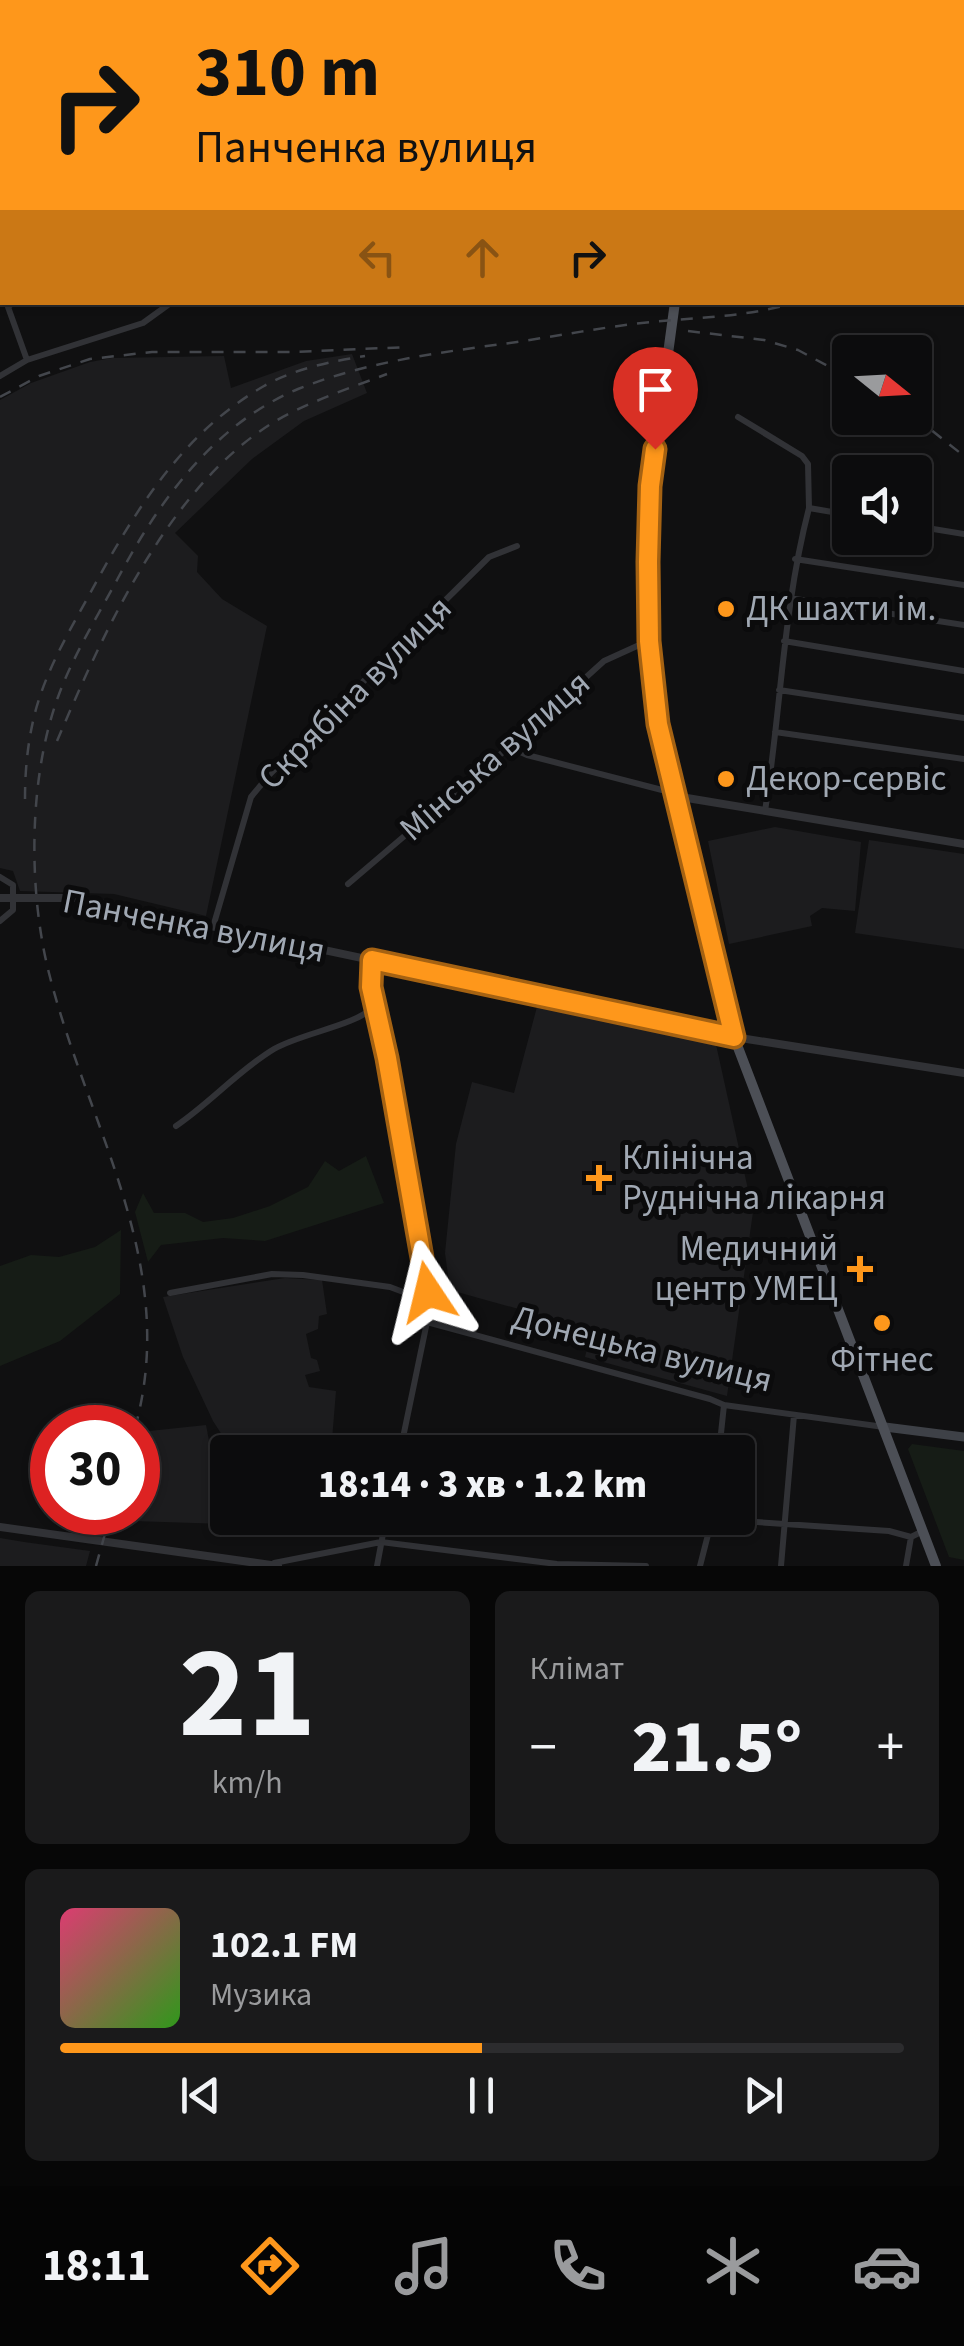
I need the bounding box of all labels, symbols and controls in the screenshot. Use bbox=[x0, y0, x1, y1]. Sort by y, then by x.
text: 310 m bbox=[195, 23, 380, 123]
icon: right bbox=[30, 40, 160, 170]
text: Панченка вулиця bbox=[195, 116, 537, 180]
icon: left bbox=[350, 230, 405, 285]
icon: ahead bbox=[455, 230, 510, 285]
icon: right bbox=[560, 230, 615, 285]
north arrow bbox=[832, 335, 932, 435]
map controls bbox=[832, 335, 932, 555]
pin bbox=[613, 347, 698, 450]
icon: arrive bbox=[628, 362, 683, 417]
button: sound bbox=[832, 455, 932, 555]
place label: ДК шахти ім. bbox=[746, 584, 936, 634]
street label: Скрябіна вулиця bbox=[247, 585, 463, 801]
marker: ДК шахти ім. bbox=[715, 598, 737, 620]
street label: Мінська вулиця bbox=[389, 659, 601, 853]
place label: Декор-сервіс bbox=[746, 754, 947, 804]
marker: Декор-сервіс bbox=[715, 768, 737, 790]
street label: Панченка вулиця bbox=[59, 876, 329, 976]
place label: Клінічна Руднічна лікарня bbox=[622, 1133, 886, 1223]
marker: Клінічна Руднічна лікарня bbox=[586, 1165, 612, 1191]
place label: Медичний центр УМЕЦ bbox=[655, 1224, 838, 1314]
position arrow bbox=[376, 1240, 480, 1344]
marker: Медичний центр УМЕЦ bbox=[847, 1256, 873, 1282]
street label: Донецька вулиця bbox=[507, 1292, 777, 1406]
marker: Фітнес bbox=[871, 1312, 893, 1334]
place label: Фітнес bbox=[830, 1335, 934, 1385]
speed limit sign: 30 bbox=[30, 1405, 160, 1535]
text: 18:14 · 3 хв · 1.2 km bbox=[318, 1458, 647, 1512]
text: 21 bbox=[179, 1602, 316, 1787]
text: Клімат bbox=[530, 1646, 624, 1692]
text: 21.5° bbox=[631, 1694, 802, 1801]
text: − bbox=[530, 1709, 557, 1787]
text: + bbox=[877, 1709, 904, 1787]
text: km/h bbox=[212, 1760, 283, 1806]
text: 102.1 FM bbox=[210, 1918, 358, 1972]
text: Музика bbox=[210, 1972, 312, 2018]
icon: previous bbox=[173, 2068, 228, 2123]
icon: pause bbox=[454, 2068, 509, 2123]
icon: next bbox=[736, 2068, 791, 2123]
icon: directions bbox=[235, 2231, 305, 2301]
icon: music bbox=[389, 2231, 459, 2301]
icon: phone bbox=[543, 2231, 613, 2301]
icon: climate bbox=[698, 2231, 768, 2301]
icon: car bbox=[852, 2231, 922, 2301]
text: 18:11 bbox=[42, 2234, 151, 2298]

